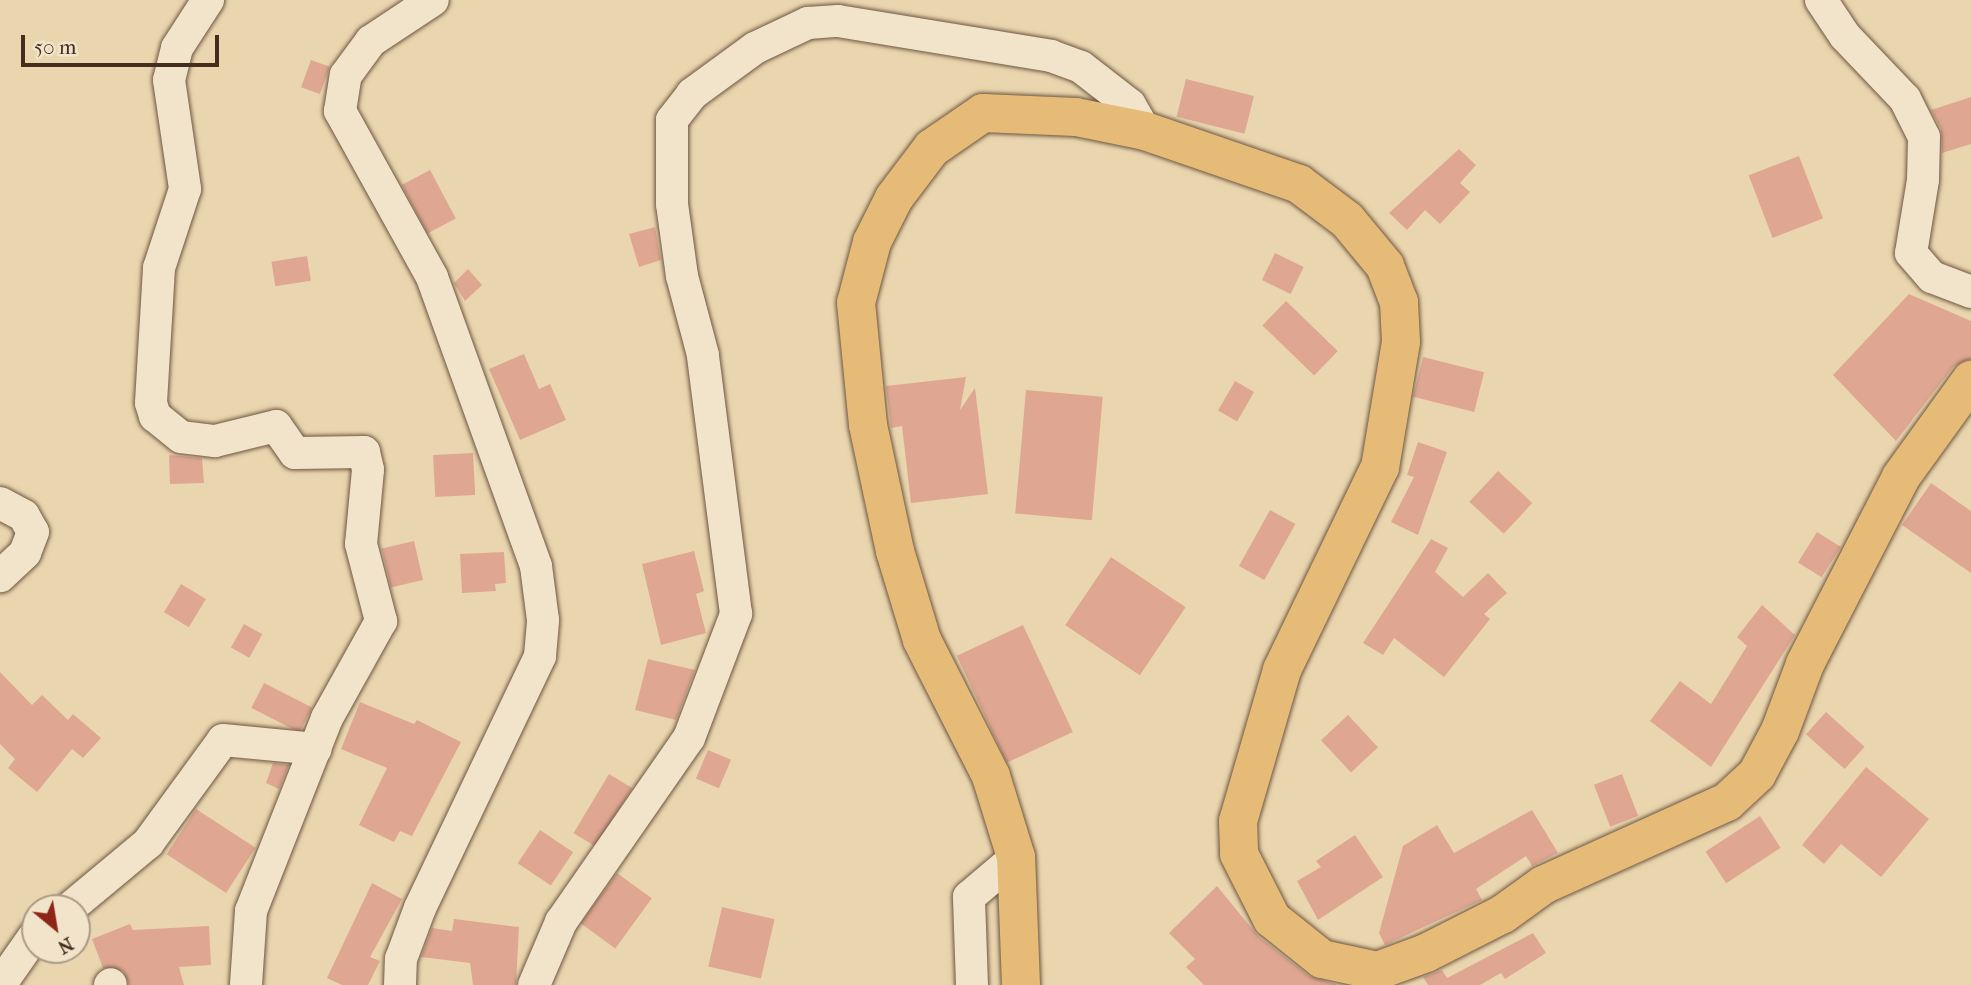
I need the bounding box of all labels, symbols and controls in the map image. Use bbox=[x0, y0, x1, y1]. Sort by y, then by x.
scale bar bbox=[24, 21, 222, 65]
text: 50 m bbox=[34, 35, 77, 59]
north arrow bbox=[21, 894, 91, 964]
text: N bbox=[54, 932, 77, 959]

